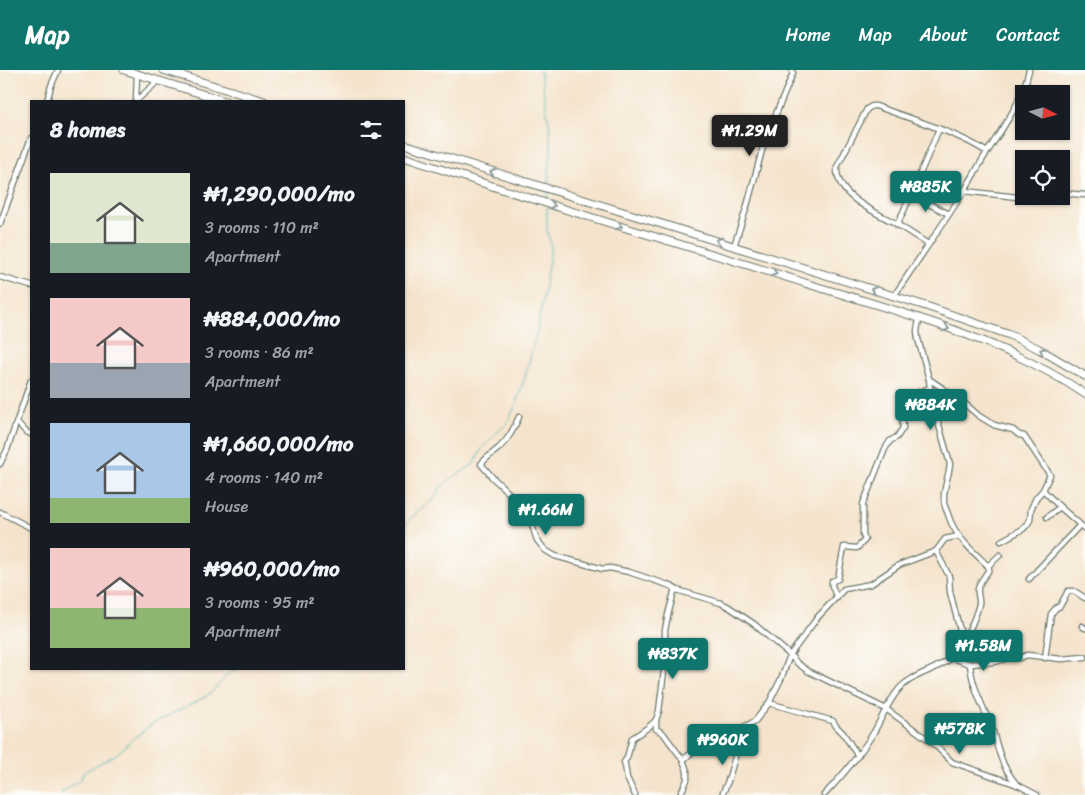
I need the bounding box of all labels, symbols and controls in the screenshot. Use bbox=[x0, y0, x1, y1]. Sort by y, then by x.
text: Map bbox=[25, 14, 69, 56]
text: Home bbox=[786, 19, 831, 51]
text: Map bbox=[859, 19, 892, 51]
text: About bbox=[920, 19, 968, 51]
text: Contact bbox=[996, 19, 1060, 51]
north arrow bbox=[1015, 85, 1070, 140]
map controls bbox=[1015, 85, 1070, 205]
text: 8 homes bbox=[50, 111, 125, 149]
pin: ₦1.29M bbox=[709, 114, 791, 157]
icon: filters bbox=[357, 116, 385, 144]
text: ₦1.29M bbox=[723, 116, 777, 145]
button: locate bbox=[1015, 150, 1070, 205]
one-way arrow bbox=[489, 167, 497, 177]
pin: ₦885K bbox=[891, 170, 961, 213]
text: ₦885K bbox=[901, 172, 951, 201]
text: ₦1,290,000/mo bbox=[205, 175, 355, 213]
icon: home bbox=[90, 193, 150, 253]
one-way arrow bbox=[547, 199, 555, 209]
text: 3 rooms · 110 m² bbox=[205, 213, 319, 242]
one-way arrow bbox=[614, 220, 622, 230]
one-way arrow bbox=[715, 237, 724, 247]
text: Apartment bbox=[205, 242, 281, 271]
one-way arrow bbox=[770, 267, 778, 277]
one-way arrow bbox=[871, 285, 879, 295]
text: ₦884,000/mo bbox=[205, 300, 340, 338]
icon: home bbox=[90, 318, 150, 378]
one-way arrow bbox=[941, 322, 949, 332]
text: 3 rooms · 86 m² bbox=[205, 338, 314, 367]
one-way arrow bbox=[1039, 348, 1048, 358]
text: Apartment bbox=[205, 367, 281, 396]
pin: ₦884K bbox=[896, 388, 966, 431]
text: ₦884K bbox=[906, 390, 956, 419]
text: ₦1,660,000/mo bbox=[205, 425, 353, 463]
icon: home bbox=[90, 443, 150, 503]
text: 4 rooms · 140 m² bbox=[205, 463, 323, 492]
text: House bbox=[205, 492, 248, 521]
pin: ₦1.66M bbox=[505, 494, 587, 536]
text: ₦1.66M bbox=[519, 495, 573, 524]
text: ₦960,000/mo bbox=[205, 550, 340, 588]
icon: home bbox=[90, 568, 150, 628]
text: 3 rooms · 95 m² bbox=[205, 588, 315, 617]
text: Apartment bbox=[205, 617, 281, 646]
pin: ₦1.58M bbox=[943, 630, 1025, 672]
text: ₦1.58M bbox=[957, 631, 1011, 660]
pin: ₦837K bbox=[638, 638, 708, 680]
text: ₦837K bbox=[649, 639, 697, 668]
pin: ₦578K bbox=[925, 712, 995, 755]
text: ₦578K bbox=[936, 714, 984, 743]
pin: ₦960K bbox=[688, 724, 758, 766]
text: ₦960K bbox=[698, 725, 748, 754]

